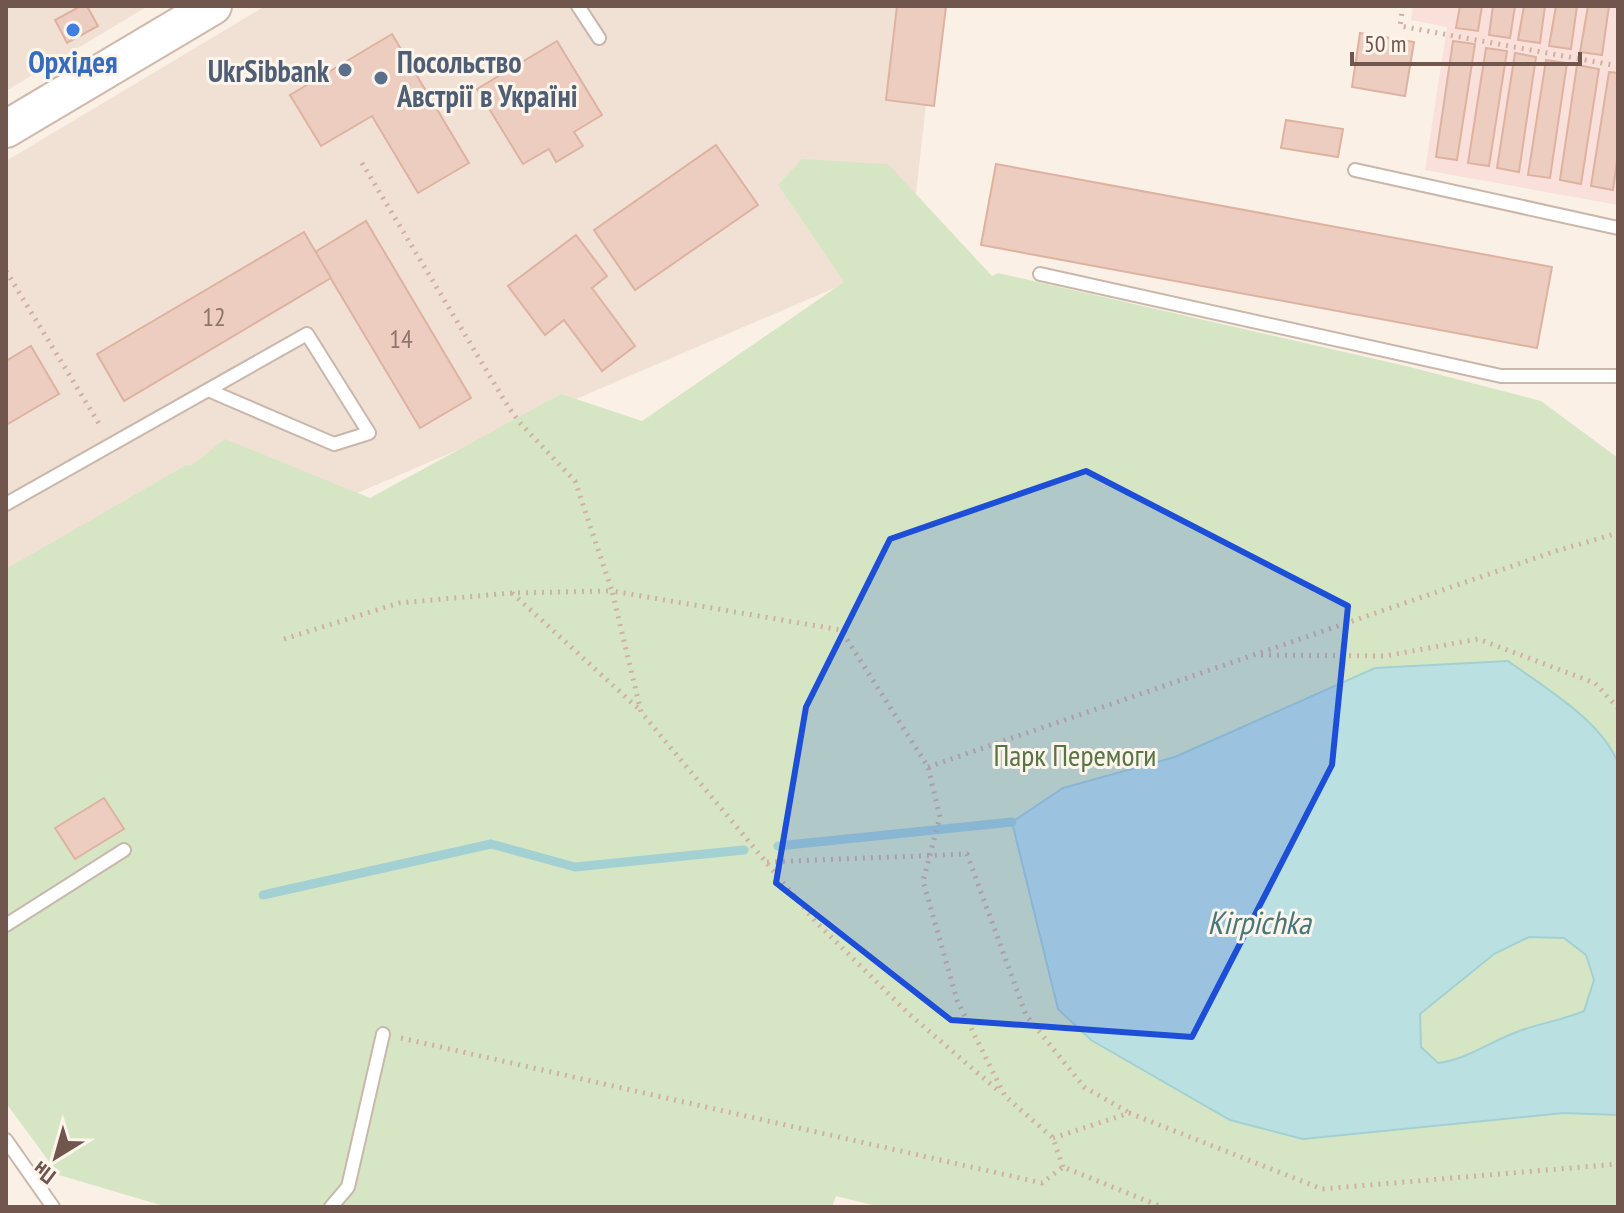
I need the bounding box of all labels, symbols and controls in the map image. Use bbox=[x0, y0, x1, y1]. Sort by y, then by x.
scale bar bbox=[1352, 16, 1580, 66]
marker: Орхідея bbox=[64, 21, 82, 39]
text: 50 m bbox=[1364, 28, 1406, 59]
place label: Орхідея bbox=[28, 42, 118, 81]
place label: Посольство Австрії в Україні bbox=[396, 42, 578, 115]
place label: UkrSibbank bbox=[208, 51, 330, 90]
marker: UkrSibbank bbox=[336, 61, 354, 79]
marker: Посольство Австрії в Україні bbox=[372, 69, 390, 87]
house number: 12 bbox=[202, 300, 226, 333]
house number: 14 bbox=[389, 322, 413, 355]
park label: Парк Перемоги bbox=[993, 735, 1157, 774]
water label: Kirpichka bbox=[1207, 901, 1313, 943]
north arrow bbox=[16, 1117, 96, 1197]
text: Пн bbox=[27, 1155, 61, 1191]

